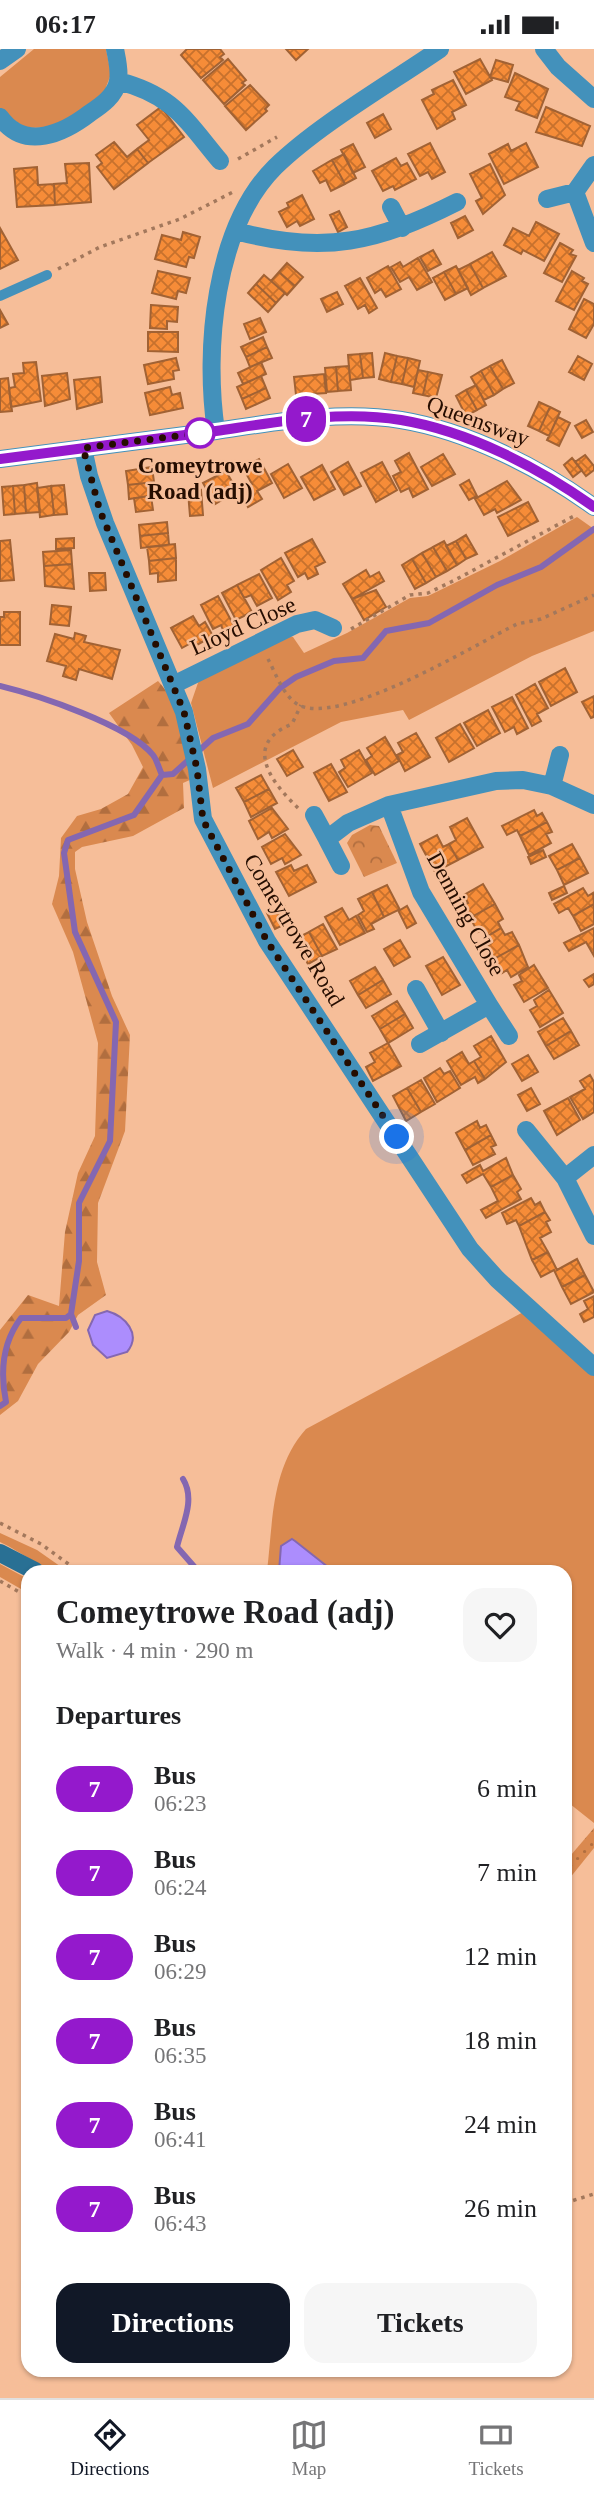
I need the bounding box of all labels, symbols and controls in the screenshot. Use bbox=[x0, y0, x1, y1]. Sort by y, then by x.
text: 06:17 bbox=[35, 10, 96, 39]
street label: Queensway bbox=[423, 391, 533, 451]
line badge: 7 bbox=[283, 396, 329, 442]
text: 7 bbox=[300, 406, 312, 432]
marker: Comeytrowe Road (adj) bbox=[185, 418, 215, 448]
place label: Comeytrowe Road (adj) bbox=[138, 453, 262, 504]
street label: Lloyd Close bbox=[186, 592, 300, 660]
street label: Denning Close bbox=[422, 848, 510, 980]
street label: Comeytrowe Road bbox=[239, 849, 350, 1011]
your location bbox=[379, 1119, 414, 1154]
button: heart bbox=[463, 1588, 537, 1662]
text: Comeytrowe Road (adj) bbox=[56, 1594, 395, 1630]
text: Walk · 4 min · 290 m bbox=[56, 1638, 253, 1663]
text: Departures bbox=[56, 1701, 181, 1730]
text: Bus bbox=[154, 1761, 196, 1790]
text: 6 min bbox=[477, 1774, 537, 1803]
text: 7 bbox=[89, 1776, 101, 1802]
text: 06:23 bbox=[154, 1791, 206, 1816]
text: Bus bbox=[154, 1845, 196, 1874]
text: 7 min bbox=[477, 1858, 537, 1887]
text: 7 bbox=[89, 1860, 101, 1886]
text: 06:24 bbox=[154, 1875, 206, 1900]
text: Bus bbox=[154, 1929, 196, 1958]
text: 12 min bbox=[464, 1942, 537, 1971]
text: 7 bbox=[89, 1944, 101, 1970]
text: 06:29 bbox=[154, 1959, 206, 1984]
text: Bus bbox=[154, 2013, 196, 2042]
text: 18 min bbox=[464, 2026, 537, 2055]
text: 7 bbox=[89, 2028, 101, 2054]
text: 06:35 bbox=[154, 2043, 206, 2068]
text: Bus bbox=[154, 2097, 196, 2126]
text: 24 min bbox=[464, 2110, 537, 2139]
text: 7 bbox=[89, 2112, 101, 2138]
text: 06:41 bbox=[154, 2127, 206, 2152]
text: Bus bbox=[154, 2181, 196, 2210]
text: 26 min bbox=[464, 2194, 537, 2223]
text: 7 bbox=[89, 2196, 101, 2222]
text: 06:43 bbox=[154, 2211, 206, 2236]
button: Directions bbox=[56, 2283, 290, 2363]
button: Tickets bbox=[304, 2283, 537, 2363]
tab: Directions bbox=[70, 2416, 149, 2480]
tab: Map bbox=[290, 2416, 328, 2480]
tab: Tickets bbox=[468, 2416, 524, 2480]

